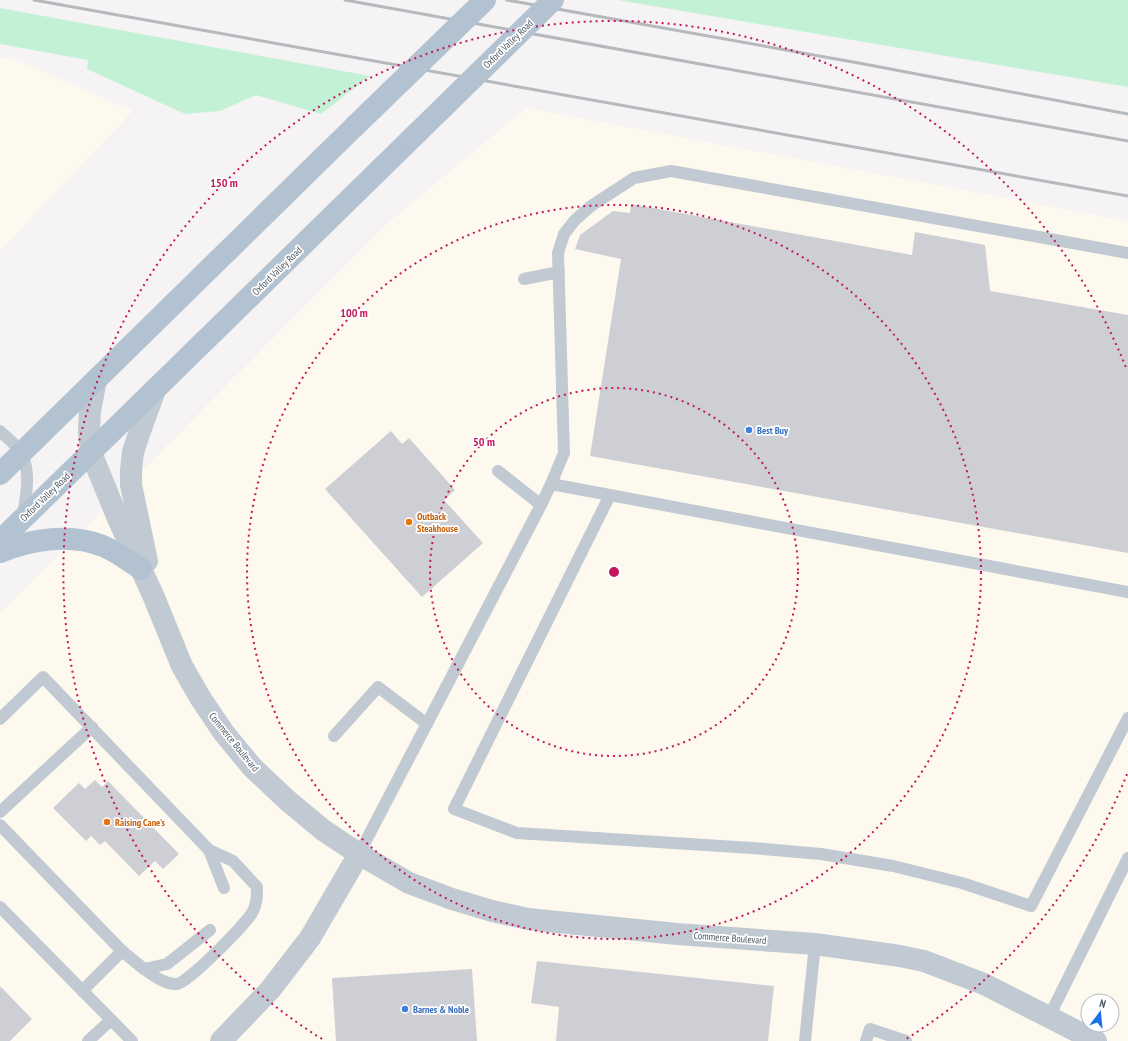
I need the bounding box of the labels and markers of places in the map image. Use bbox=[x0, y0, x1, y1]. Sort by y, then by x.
place label: Best Buy bbox=[757, 424, 789, 437]
marker: Best Buy bbox=[744, 425, 754, 435]
place label: Outback Steakhouse bbox=[417, 510, 458, 535]
marker: Outback Steakhouse bbox=[404, 517, 414, 527]
centre of rings bbox=[607, 565, 621, 579]
place label: Raising Cane's bbox=[115, 816, 165, 829]
marker: Raising Cane's bbox=[102, 817, 112, 827]
place label: Barnes & Noble bbox=[413, 1003, 469, 1016]
marker: Barnes & Noble bbox=[400, 1004, 410, 1014]

